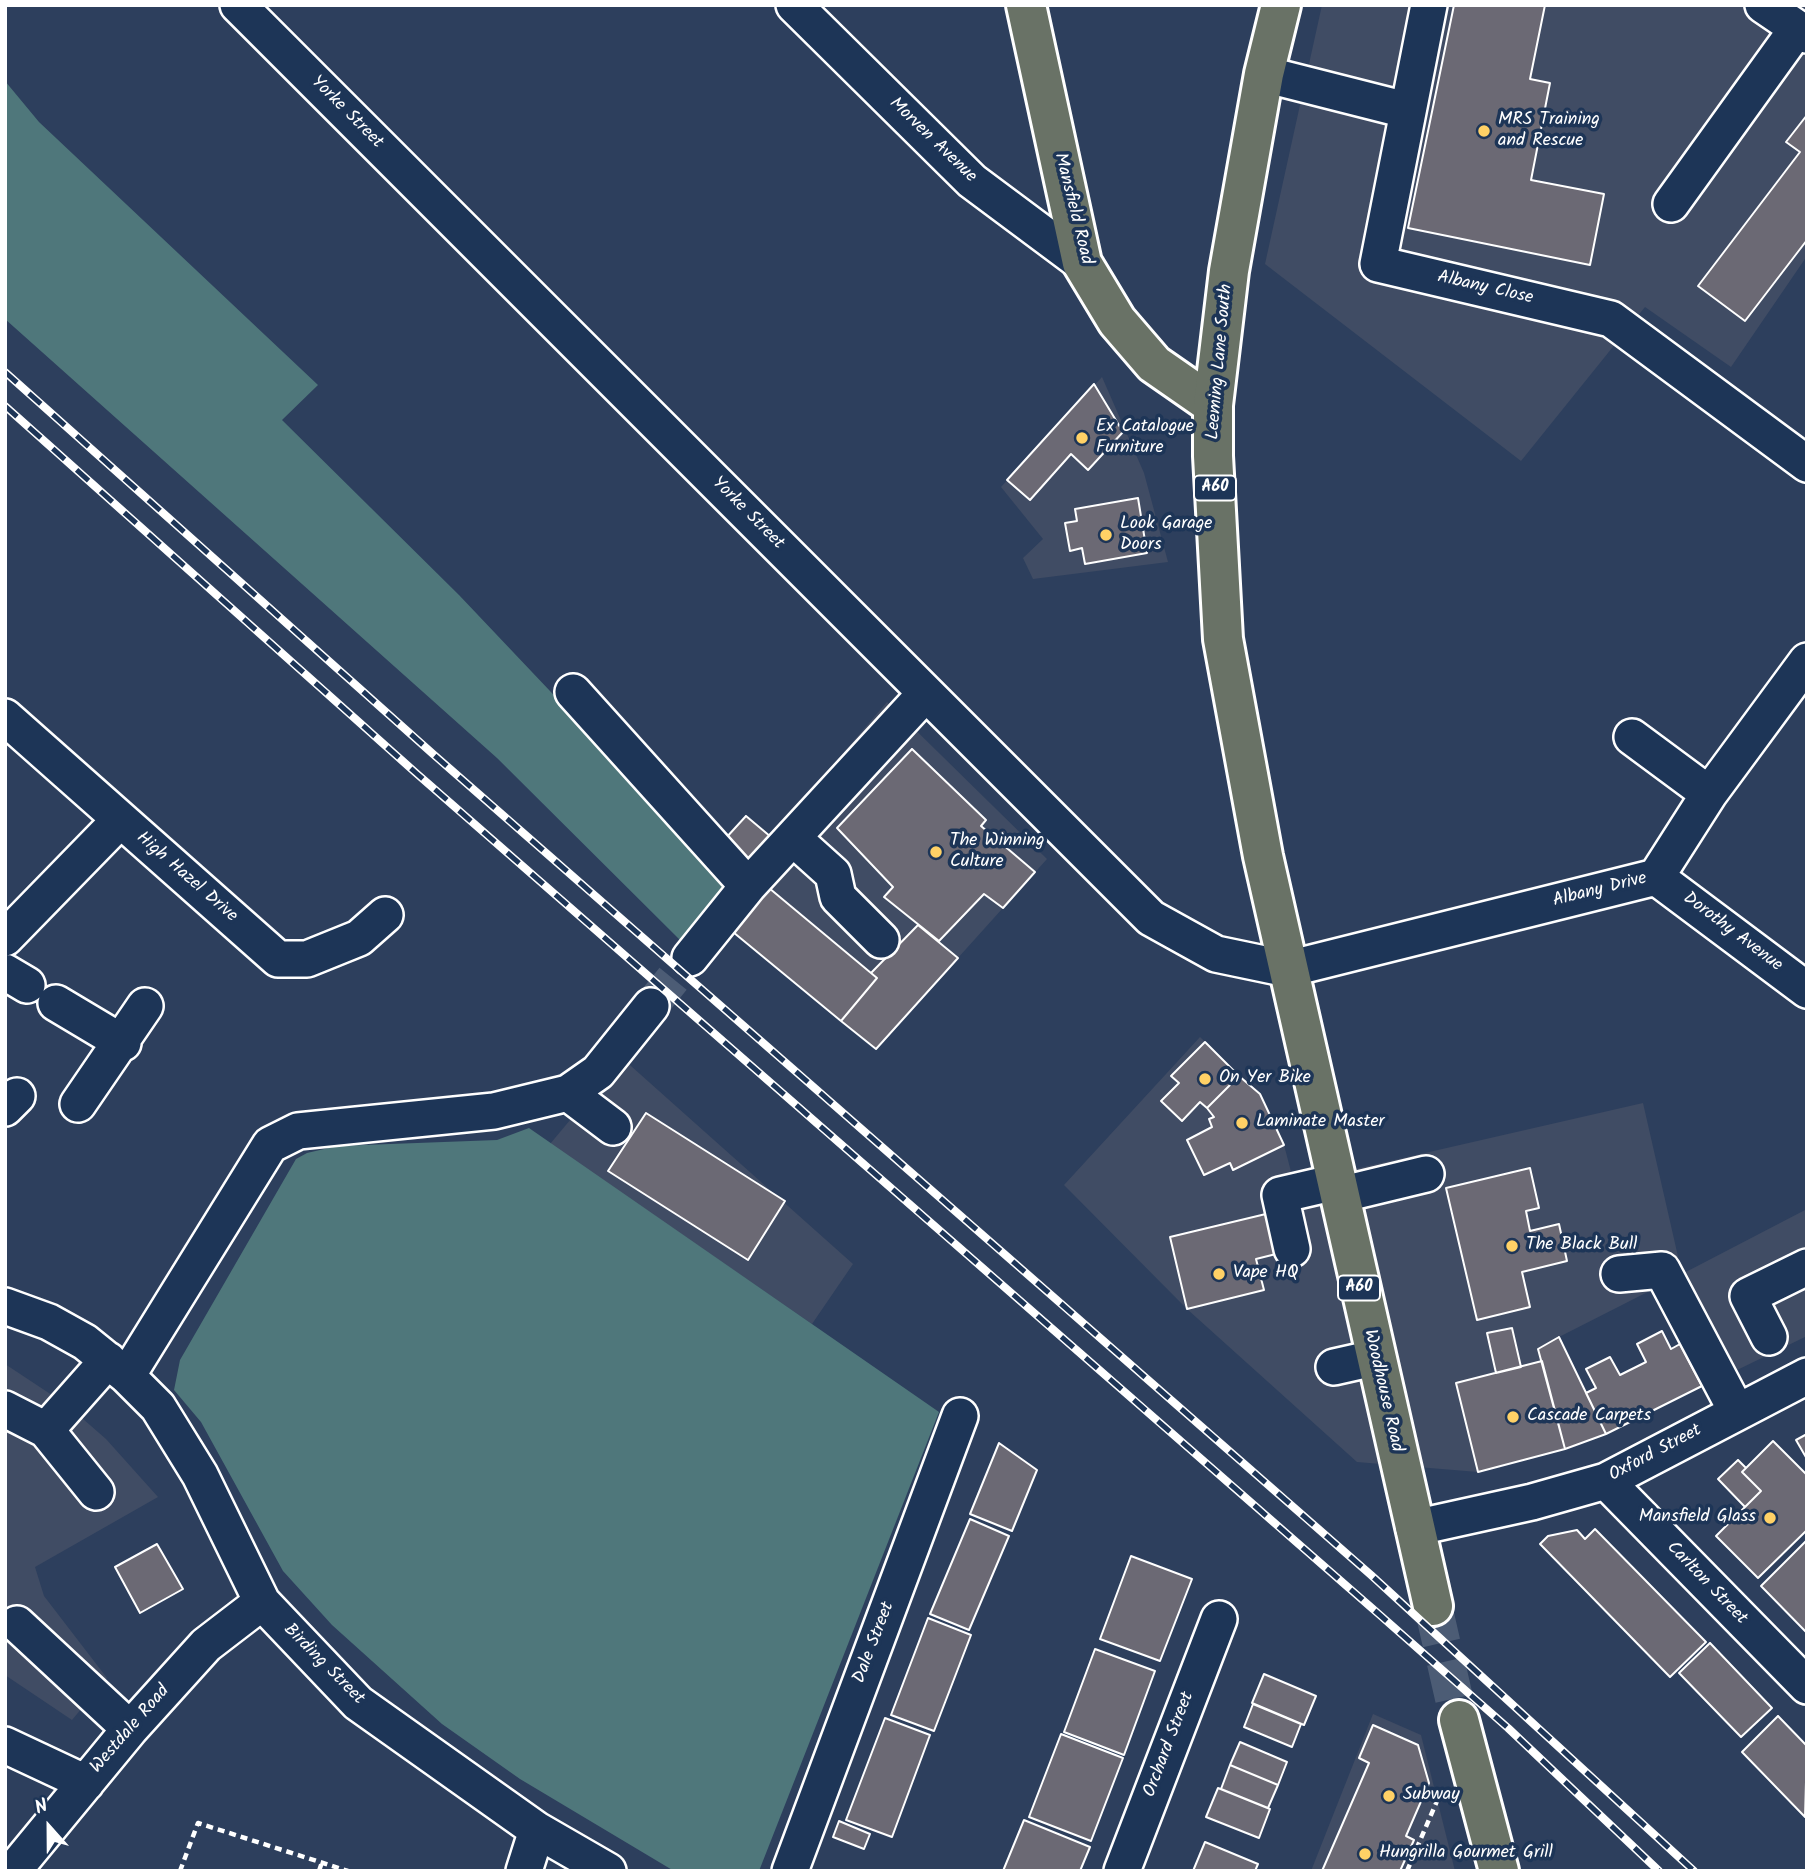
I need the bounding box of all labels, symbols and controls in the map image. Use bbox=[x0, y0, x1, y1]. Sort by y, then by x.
street label: Yorke Street bbox=[305, 72, 387, 154]
street label: Morven Avenue bbox=[884, 94, 980, 188]
place label: MRS Training and Rescue bbox=[1498, 110, 1600, 152]
marker: MRS Training and Rescue bbox=[1476, 123, 1492, 139]
street label: Mansfield Road bbox=[1048, 151, 1096, 267]
street label: Albany Close bbox=[1435, 267, 1535, 311]
street label: Leeming Lane South bbox=[1203, 283, 1239, 441]
place label: Ex Catalogue Furniture bbox=[1096, 417, 1194, 460]
marker: Ex Catalogue Furniture bbox=[1074, 430, 1090, 446]
street label: Yorke Street bbox=[706, 473, 788, 555]
road number: A60 bbox=[1194, 475, 1236, 500]
place label: Look Garage Doors bbox=[1120, 514, 1212, 556]
marker: Look Garage Doors bbox=[1098, 527, 1114, 543]
street label: High Hazel Drive bbox=[131, 828, 241, 928]
place label: The Winning Culture bbox=[950, 831, 1045, 874]
marker: The Winning Culture bbox=[928, 844, 944, 860]
street label: Albany Drive bbox=[1551, 869, 1649, 913]
street label: Dorothy Avenue bbox=[1678, 889, 1786, 977]
place label: On Yer Bike bbox=[1219, 1068, 1311, 1090]
marker: On Yer Bike bbox=[1197, 1071, 1213, 1087]
place label: Laminate Master bbox=[1256, 1112, 1385, 1134]
marker: Laminate Master bbox=[1234, 1115, 1250, 1131]
place label: The Black Bull bbox=[1526, 1235, 1638, 1257]
marker: The Black Bull bbox=[1504, 1238, 1520, 1254]
place label: Vape HQ bbox=[1233, 1263, 1299, 1285]
marker: Vape HQ bbox=[1211, 1266, 1227, 1282]
road number: A60 bbox=[1338, 1276, 1380, 1300]
street label: Woodhouse Road bbox=[1357, 1328, 1407, 1454]
place label: Cascade Carpets bbox=[1527, 1406, 1651, 1428]
marker: Cascade Carpets bbox=[1505, 1409, 1521, 1425]
street label: Oxford Street bbox=[1606, 1421, 1706, 1487]
place label: Mansfield Glass bbox=[1639, 1507, 1756, 1529]
marker: Mansfield Glass bbox=[1762, 1510, 1778, 1526]
street label: Carlton Street bbox=[1661, 1538, 1751, 1630]
street label: Dale Street bbox=[850, 1599, 900, 1687]
street label: Birding Street bbox=[278, 1620, 368, 1710]
street label: Westdale Road bbox=[87, 1681, 175, 1779]
street label: Orchard Street bbox=[1140, 1689, 1200, 1801]
place label: Subway bbox=[1403, 1785, 1460, 1807]
marker: Subway bbox=[1381, 1788, 1397, 1804]
text: N bbox=[30, 1791, 52, 1824]
north arrow bbox=[14, 1792, 84, 1862]
place label: Hungrilla Gourmet Grill bbox=[1379, 1843, 1553, 1865]
marker: Hungrilla Gourmet Grill bbox=[1357, 1846, 1373, 1862]

